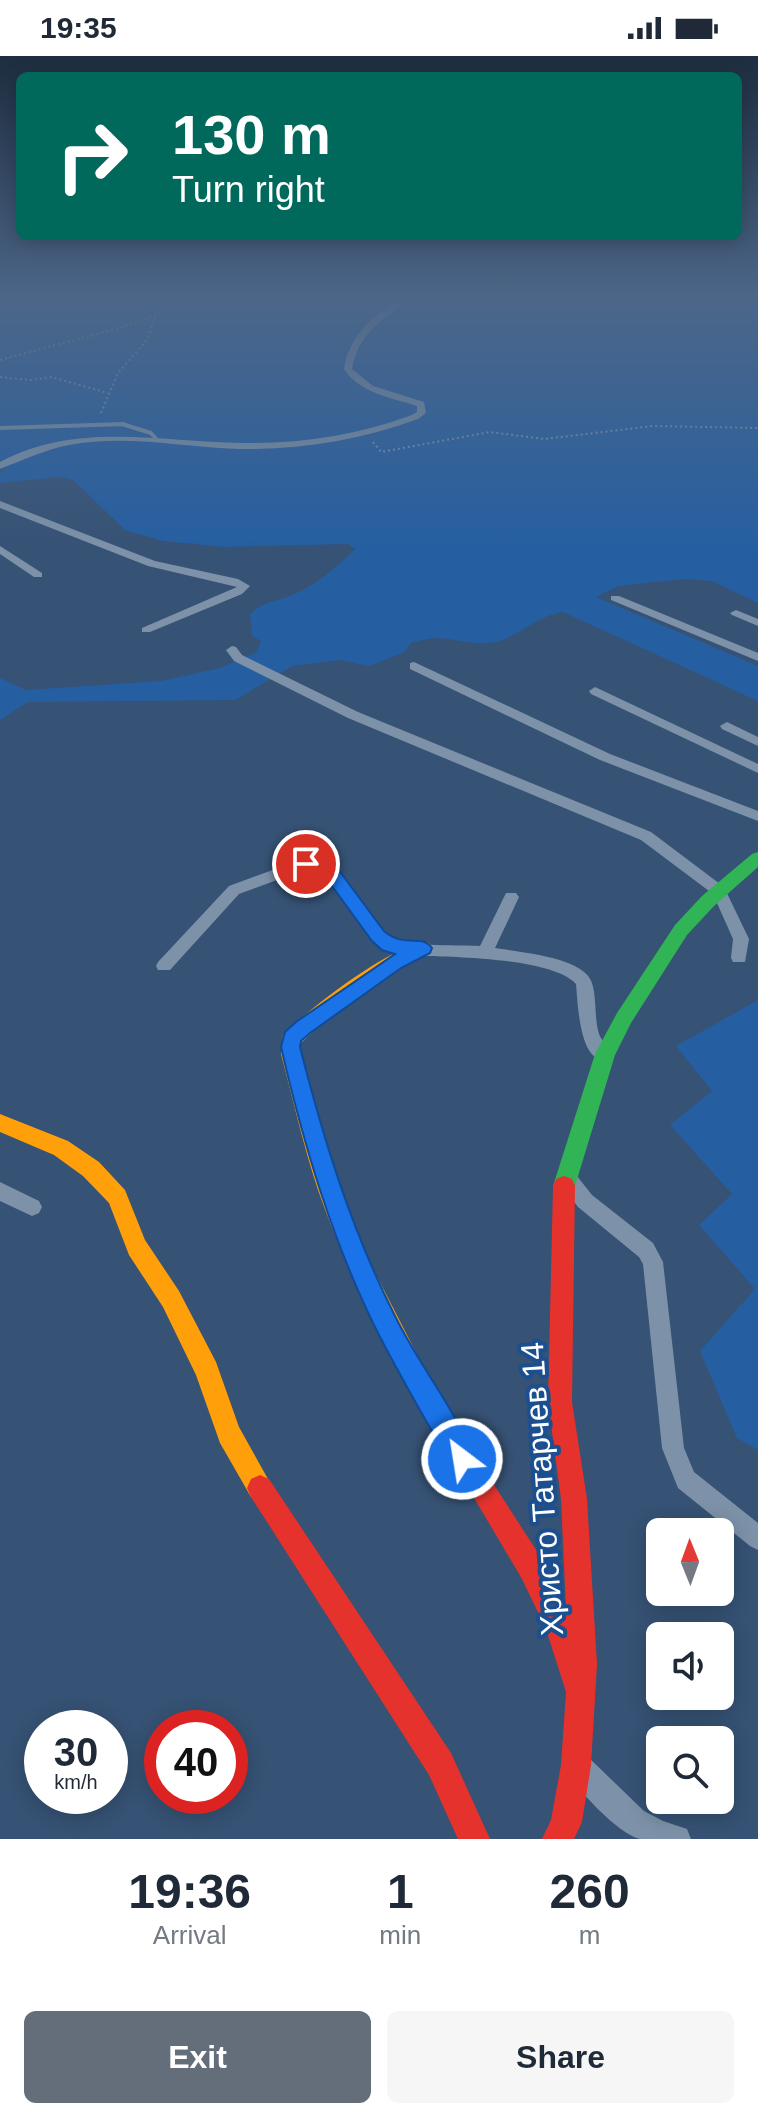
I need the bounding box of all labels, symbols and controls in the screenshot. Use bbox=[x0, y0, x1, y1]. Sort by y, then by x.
text: 19:35 bbox=[40, 11, 117, 44]
text: 130 m bbox=[172, 103, 331, 166]
icon: right bbox=[40, 104, 144, 208]
text: Turn right bbox=[172, 169, 325, 210]
pin bbox=[272, 830, 340, 898]
icon: arrive bbox=[284, 842, 328, 886]
street label: Христо Татарчев 14 bbox=[514, 1341, 570, 1637]
position arrow bbox=[420, 1417, 504, 1501]
north arrow bbox=[646, 1518, 734, 1606]
map controls bbox=[646, 1518, 734, 1814]
button: sound bbox=[646, 1622, 734, 1710]
speed limit sign: 40 bbox=[144, 1710, 248, 1814]
button: search bbox=[646, 1726, 734, 1814]
text: 30 bbox=[54, 1730, 98, 1774]
text: km/h bbox=[54, 1771, 98, 1793]
text: 19:36 bbox=[128, 1865, 251, 1918]
text: 1 bbox=[387, 1865, 414, 1918]
text: 260 bbox=[550, 1865, 630, 1918]
text: Arrival bbox=[153, 1920, 227, 1950]
text: min bbox=[379, 1920, 421, 1950]
text: m bbox=[579, 1920, 600, 1950]
button: Exit bbox=[24, 2011, 371, 2103]
button: Share bbox=[387, 2011, 734, 2103]

